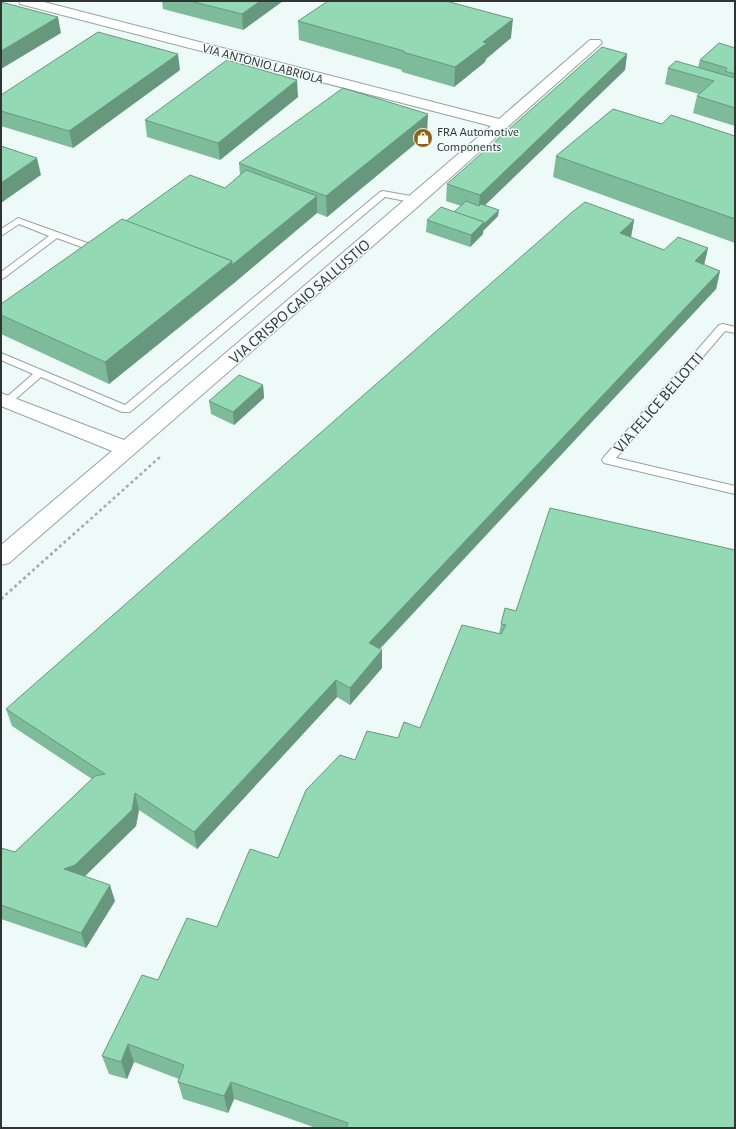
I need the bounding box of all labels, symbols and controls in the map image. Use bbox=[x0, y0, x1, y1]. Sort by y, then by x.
street label: VIA ANTONIO LABRIOLA bbox=[201, 42, 325, 87]
place label: FRA Automotive Components bbox=[437, 126, 519, 154]
shop icon: FRA Automotive Components bbox=[412, 127, 434, 149]
street label: VIA CRISPO GAIO SALLUSTIO bbox=[226, 237, 373, 367]
street label: VIA FELICE BELLOTTI bbox=[611, 349, 707, 456]

